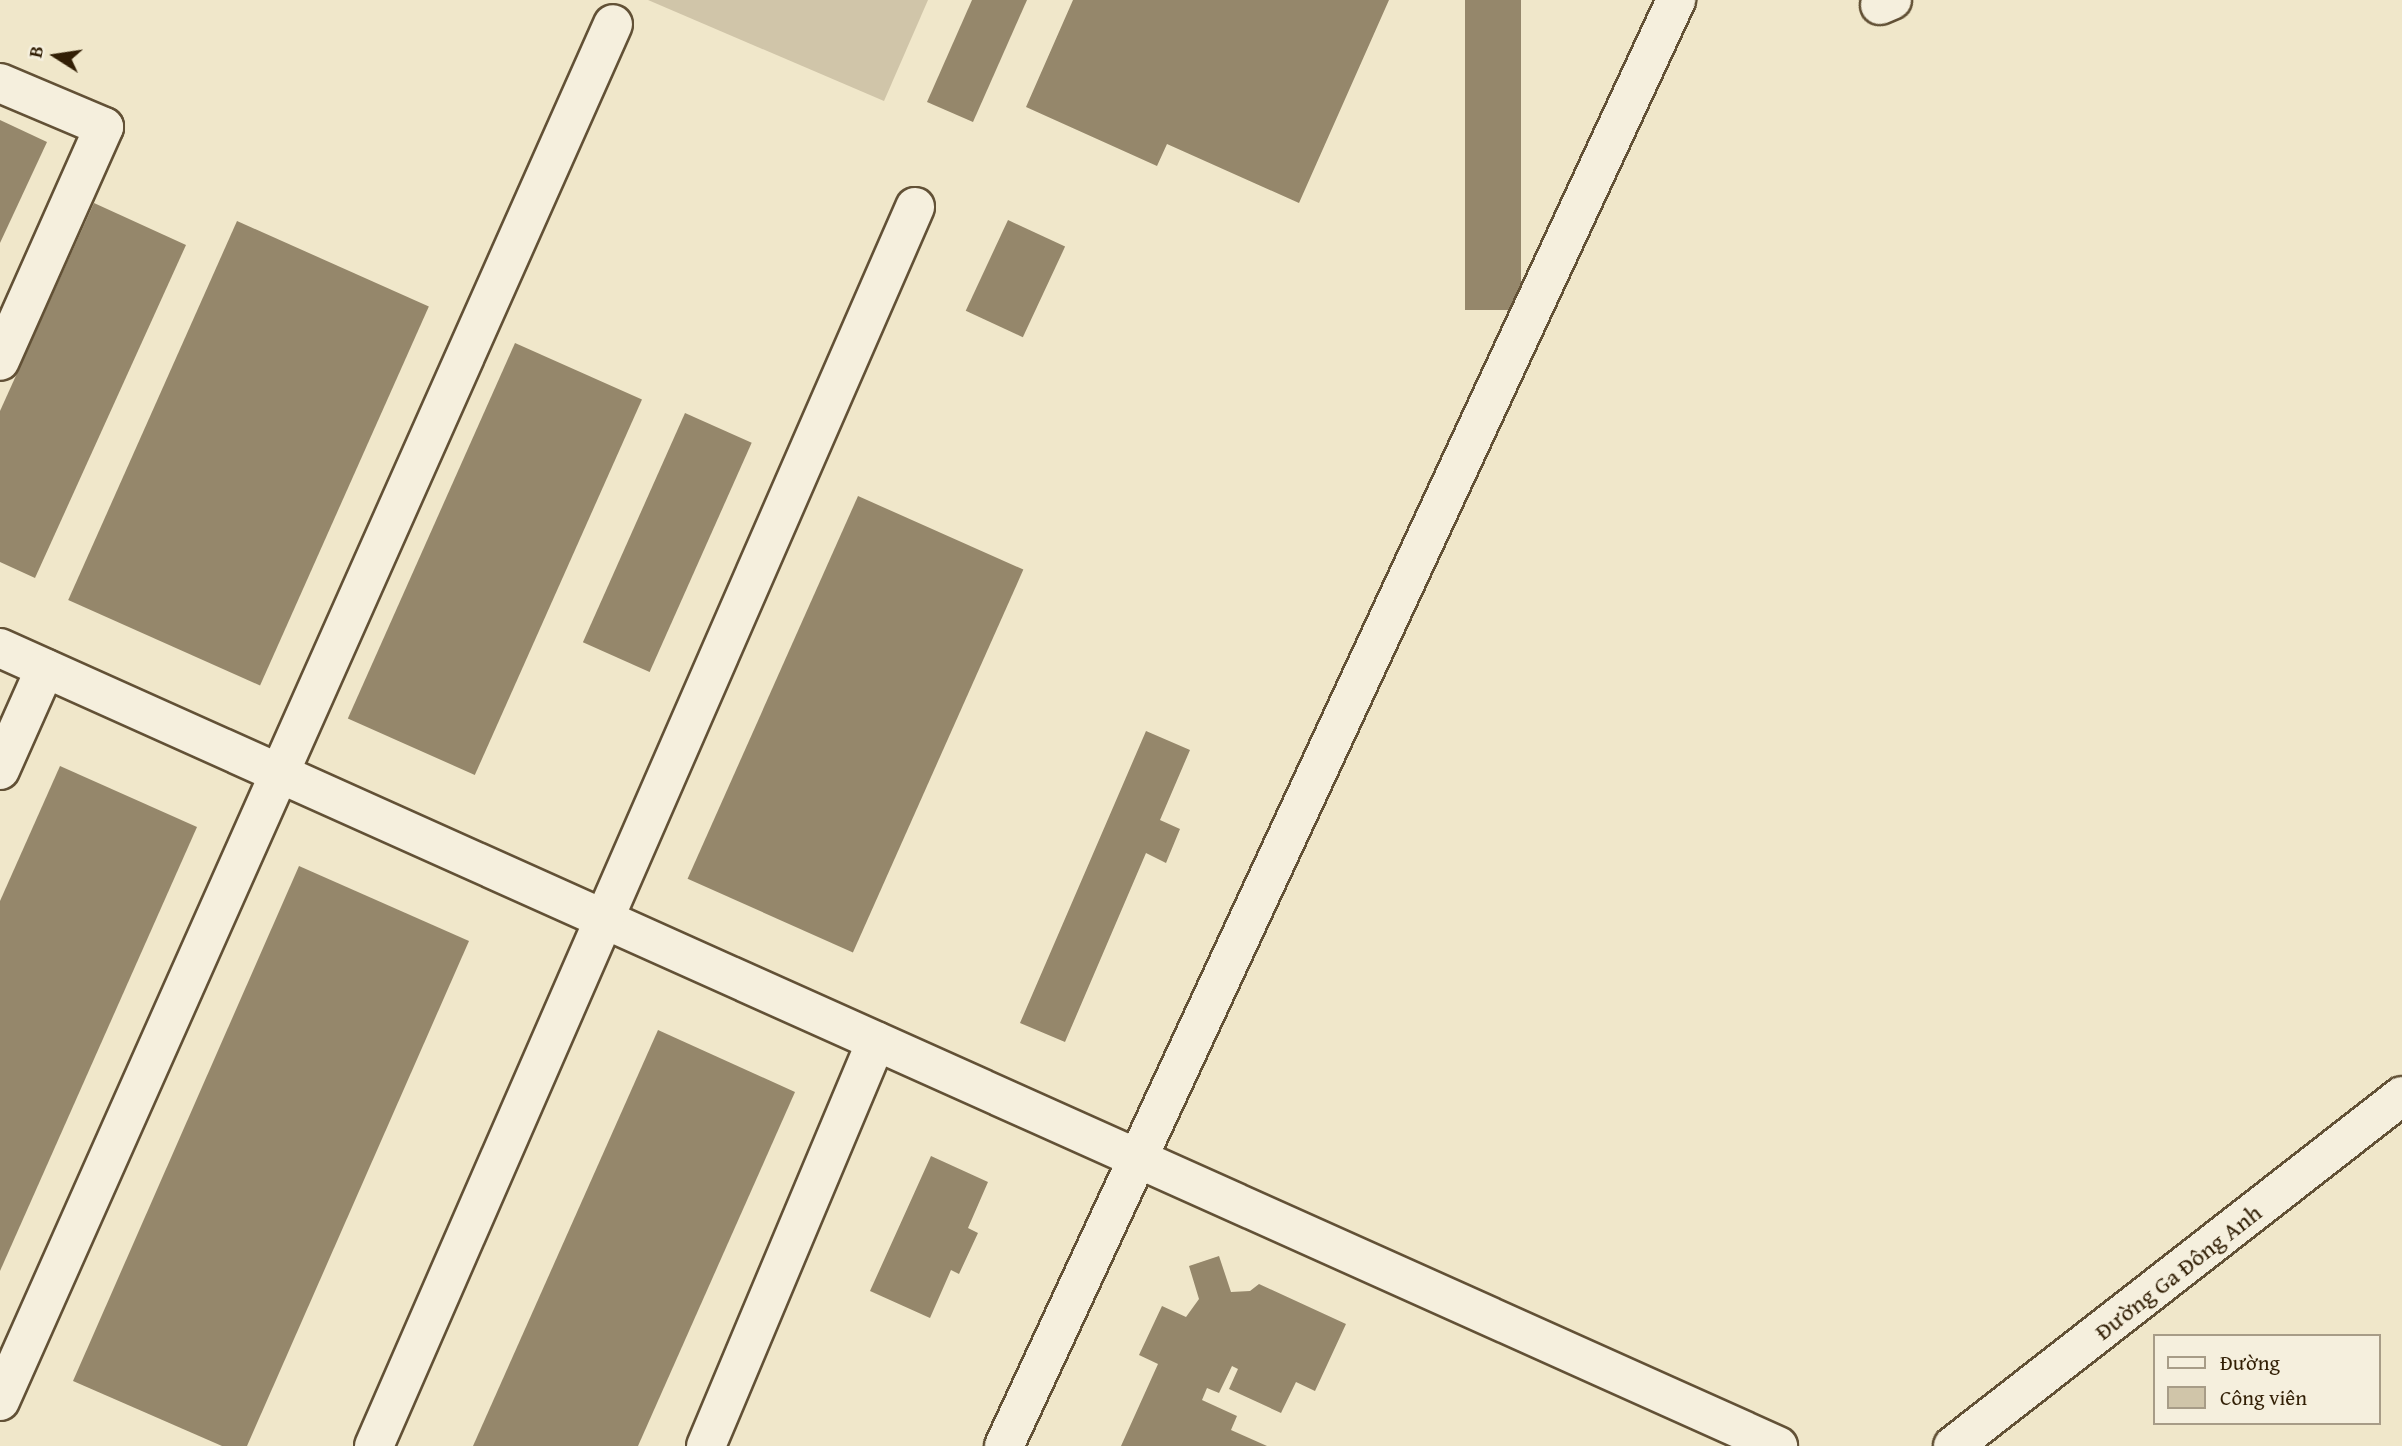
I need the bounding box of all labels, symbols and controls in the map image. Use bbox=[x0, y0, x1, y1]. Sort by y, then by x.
north arrow bbox=[21, 21, 91, 91]
text: B bbox=[21, 43, 50, 60]
street label: Đường Ga Đông Anh bbox=[2089, 1198, 2267, 1346]
legend bbox=[2154, 1334, 2381, 1425]
text: Đường bbox=[2220, 1347, 2280, 1378]
text: Công viên bbox=[2220, 1382, 2307, 1413]

